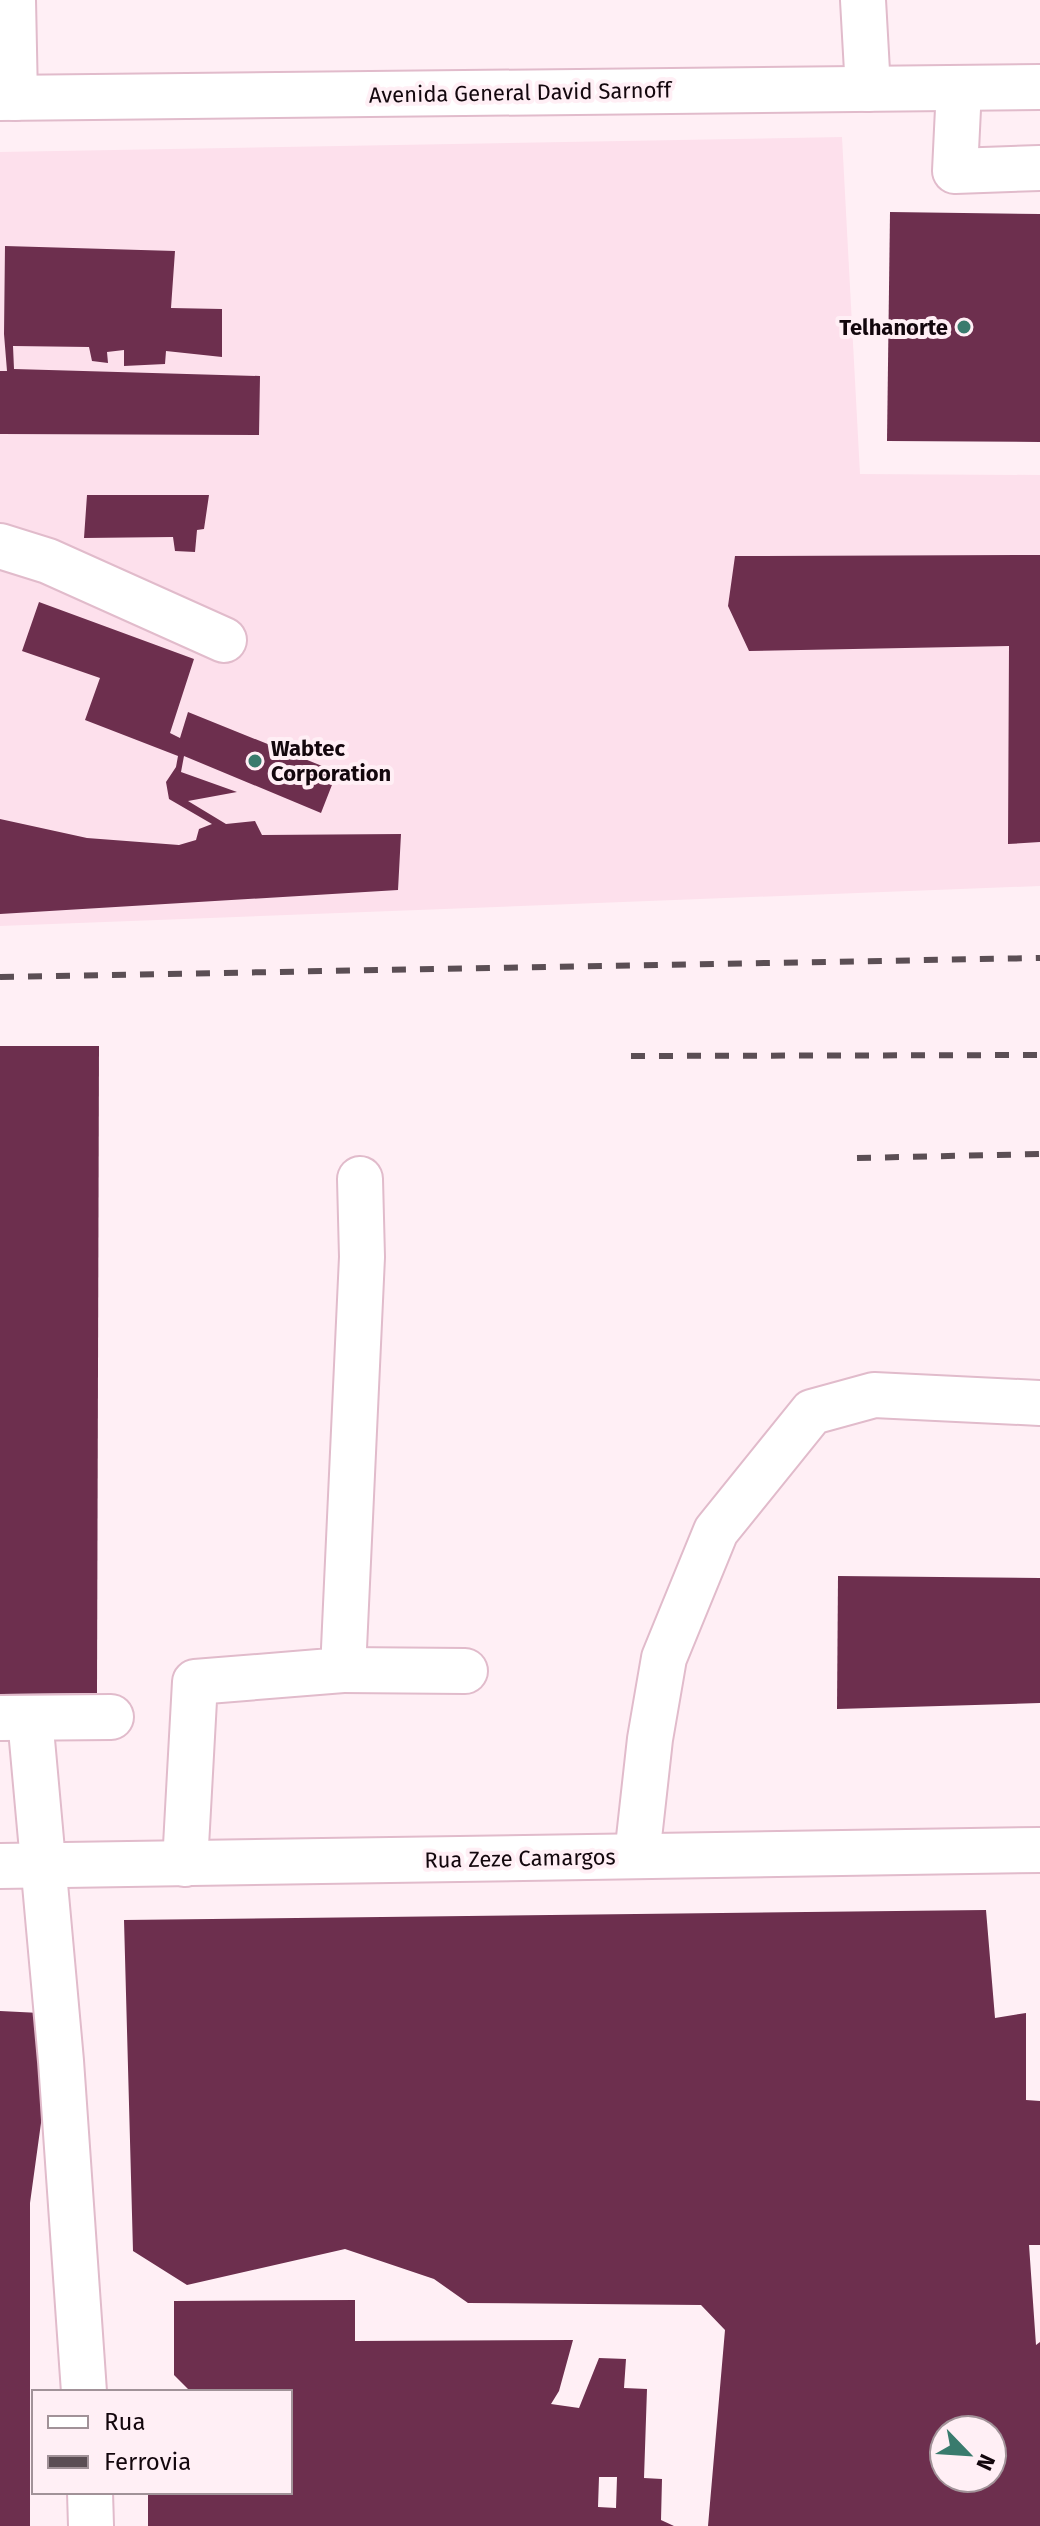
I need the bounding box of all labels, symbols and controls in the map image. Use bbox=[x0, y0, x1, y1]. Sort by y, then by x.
street label: Avenida General David Sarnoff bbox=[369, 76, 673, 109]
place label: Telhanorte bbox=[839, 314, 948, 341]
marker: Telhanorte bbox=[955, 318, 973, 336]
place label: Wabtec Corporation bbox=[271, 735, 391, 787]
marker: Wabtec Corporation bbox=[246, 752, 264, 770]
street label: Rua Zeze Camargos bbox=[424, 1843, 616, 1874]
legend bbox=[32, 2390, 292, 2494]
text: Rua bbox=[104, 2408, 146, 2436]
north arrow bbox=[928, 2414, 1008, 2494]
text: Ferrovia bbox=[104, 2448, 191, 2476]
text: N bbox=[970, 2450, 1001, 2475]

